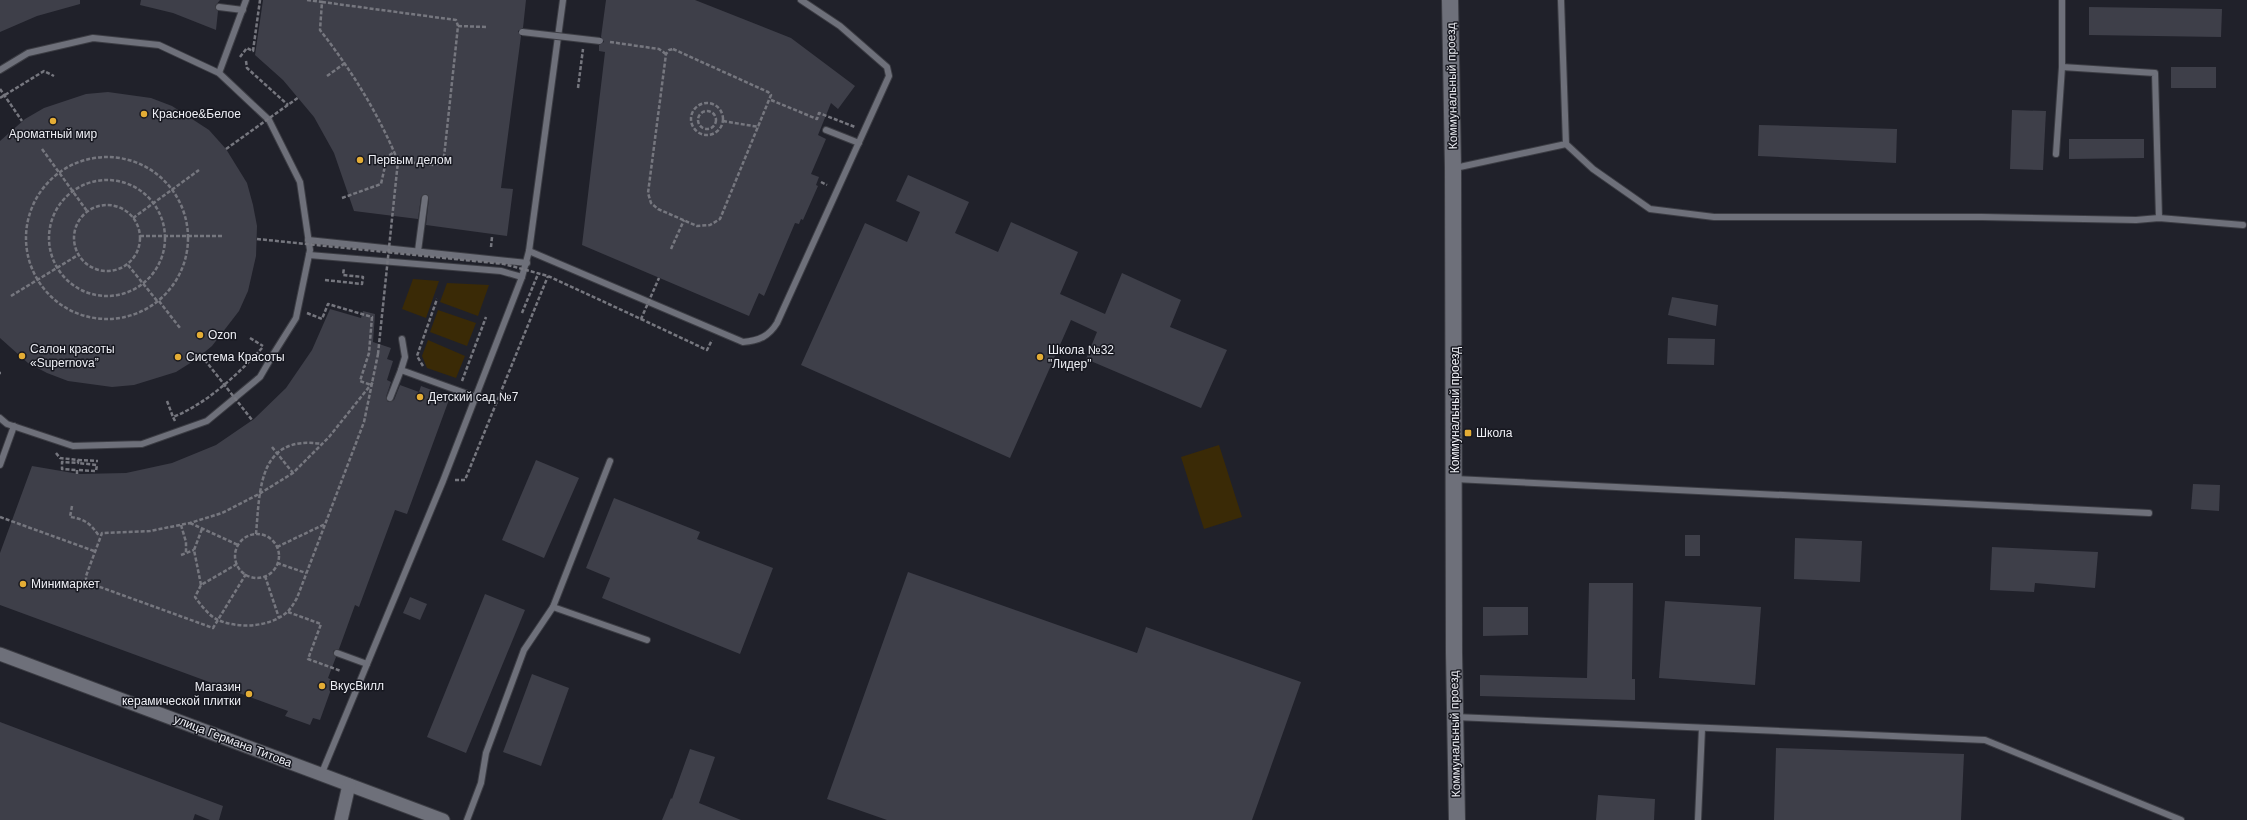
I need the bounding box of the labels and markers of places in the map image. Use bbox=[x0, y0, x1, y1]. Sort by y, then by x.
place label: Красное&Белое bbox=[152, 107, 241, 121]
marker: Красное&Белое bbox=[139, 109, 149, 119]
marker: Ароматный мир bbox=[48, 116, 58, 126]
place label: Ароматный мир bbox=[9, 127, 98, 141]
place label: Первым делом bbox=[368, 153, 452, 167]
marker: Первым делом bbox=[355, 155, 365, 165]
place label: Ozon bbox=[208, 328, 237, 342]
marker: Ozon bbox=[195, 330, 205, 340]
place label: Салон красоты «Supernova” bbox=[30, 342, 115, 370]
place label: Школа №32 "Лидер" bbox=[1048, 343, 1114, 371]
place label: Система Красоты bbox=[186, 350, 285, 364]
marker: Салон красоты «Supernova” bbox=[17, 351, 27, 361]
marker: Система Красоты bbox=[173, 352, 183, 362]
marker: Школа №32 "Лидер" bbox=[1035, 352, 1045, 362]
place label: Детский сад №7 bbox=[428, 390, 519, 404]
marker: Детский сад №7 bbox=[415, 392, 425, 402]
place label: Школа bbox=[1476, 426, 1513, 440]
marker: Школа bbox=[1463, 428, 1473, 438]
place label: Минимаркет bbox=[31, 577, 100, 591]
marker: Минимаркет bbox=[18, 579, 28, 589]
place label: ВкусВилл bbox=[330, 679, 384, 693]
place label: Магазин керамической плитки bbox=[122, 680, 241, 708]
marker: ВкусВилл bbox=[317, 681, 327, 691]
marker: Магазин керамической плитки bbox=[244, 689, 254, 699]

